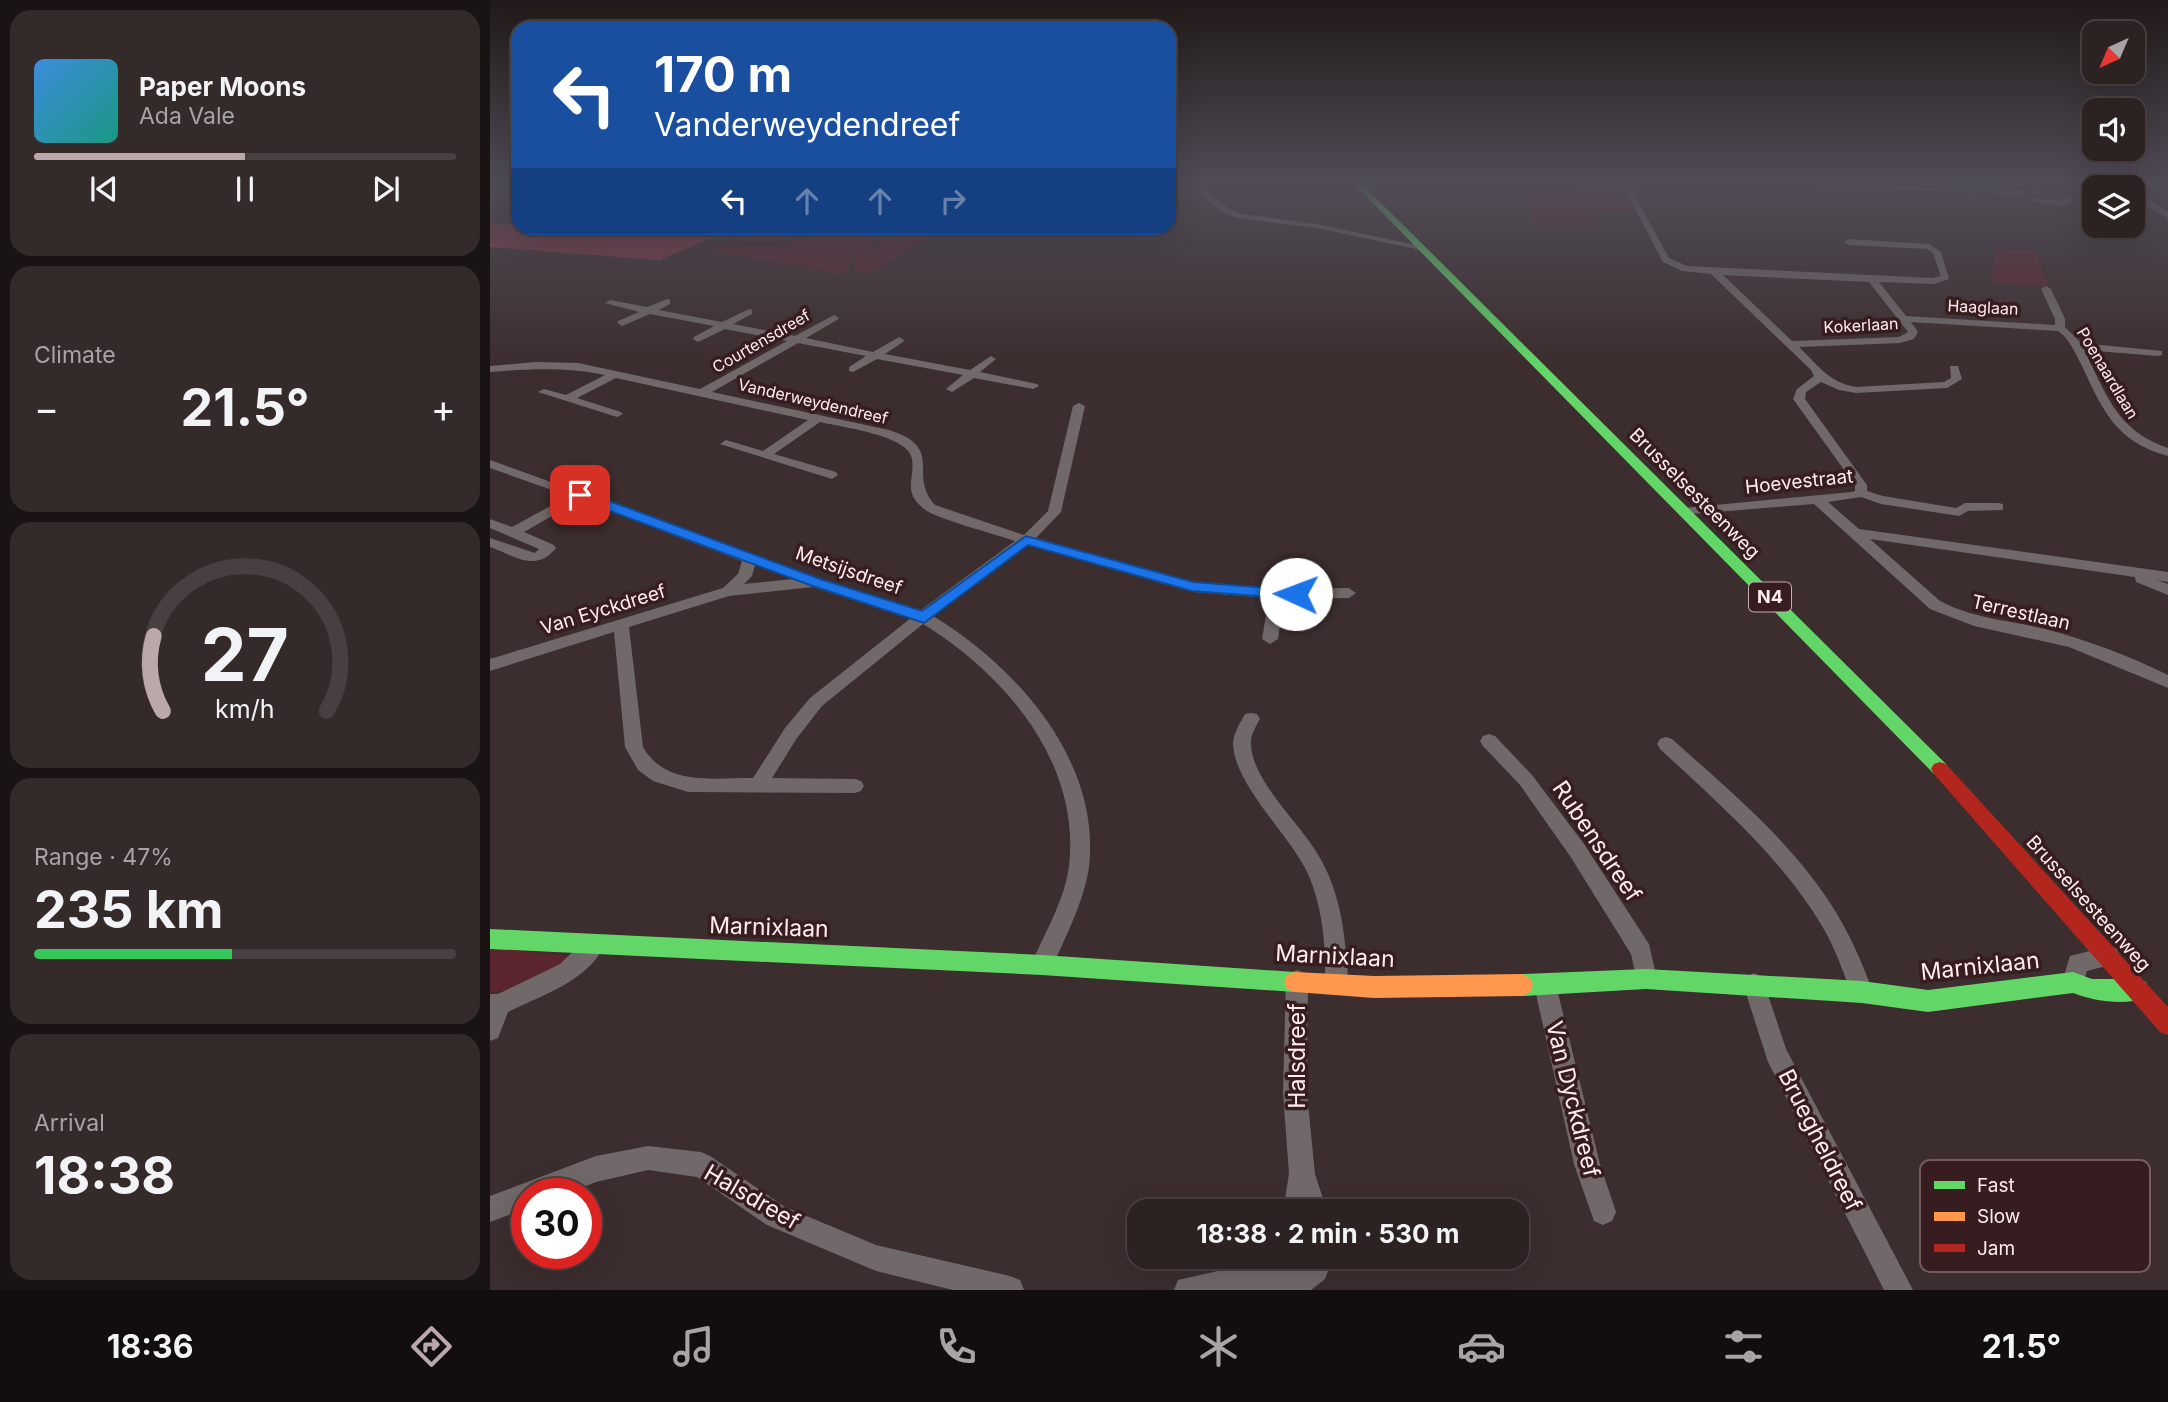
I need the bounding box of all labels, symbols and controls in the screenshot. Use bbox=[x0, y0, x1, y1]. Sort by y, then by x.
north arrow bbox=[2082, 21, 2146, 84]
map controls bbox=[2082, 21, 2145, 238]
text: 170 m bbox=[654, 45, 792, 104]
icon: left bbox=[539, 49, 630, 140]
text: Paper Moons bbox=[139, 71, 306, 102]
button: sound bbox=[2082, 98, 2145, 161]
text: Ada Vale bbox=[139, 102, 235, 130]
text: Vanderweydendreef bbox=[654, 105, 960, 144]
icon: previous bbox=[85, 170, 123, 208]
icon: pause bbox=[226, 170, 264, 208]
icon: next bbox=[367, 170, 405, 208]
button: layers bbox=[2082, 175, 2145, 238]
icon: left bbox=[715, 182, 753, 220]
icon: ahead bbox=[788, 182, 826, 220]
icon: ahead bbox=[861, 182, 899, 220]
icon: right bbox=[934, 182, 972, 220]
street label: Haaglaan bbox=[1947, 295, 2019, 319]
street label: Courtensdreef bbox=[709, 305, 813, 377]
street label: Kokerlaan bbox=[1823, 313, 1899, 337]
street label: Poenaardlaan bbox=[2073, 324, 2143, 422]
text: Climate bbox=[34, 341, 116, 369]
street label: Vanderweydendreef bbox=[736, 374, 890, 428]
text: 21.5° bbox=[180, 376, 310, 439]
text: − bbox=[34, 385, 59, 431]
text: + bbox=[431, 385, 456, 431]
street label: Brusselsesteenweg bbox=[1625, 423, 1765, 563]
street label: Hoevestraat bbox=[1744, 464, 1854, 499]
pin bbox=[550, 465, 610, 525]
icon: arrive bbox=[561, 476, 599, 514]
street label: Metsijsdreef bbox=[793, 541, 905, 599]
position arrow bbox=[1259, 557, 1333, 631]
street label: Van Eyckdreef bbox=[538, 580, 668, 639]
road number: N4 bbox=[1749, 582, 1791, 612]
street label: Terrestlaan bbox=[1969, 590, 2073, 635]
text: 27 bbox=[201, 610, 289, 699]
text: km/h bbox=[215, 694, 275, 724]
street label: Rubensdreef bbox=[1546, 775, 1648, 907]
street label: Brusselsesteenweg bbox=[2022, 831, 2156, 976]
text: Range · 47% bbox=[34, 843, 173, 871]
text: 235 km bbox=[34, 878, 224, 941]
street label: Marnixlaan bbox=[709, 911, 829, 943]
street label: Marnixlaan bbox=[1275, 939, 1395, 973]
street label: Marnixlaan bbox=[1919, 946, 2041, 986]
street label: Halsdreef bbox=[1283, 1003, 1311, 1109]
street label: Van Dyckdreef bbox=[1540, 1018, 1606, 1180]
street label: Bruegheldreef bbox=[1772, 1065, 1868, 1216]
text: Arrival bbox=[34, 1109, 105, 1137]
text: 18:38 bbox=[34, 1144, 175, 1207]
street label: Halsdreef bbox=[699, 1159, 805, 1236]
legend bbox=[1920, 1160, 2150, 1272]
text: Fast bbox=[1977, 1174, 2015, 1197]
speed limit sign: 30 bbox=[511, 1178, 602, 1269]
text: Slow bbox=[1977, 1205, 2020, 1228]
text: 18:38 · 2 min · 530 m bbox=[1197, 1218, 1459, 1249]
text: Jam bbox=[1977, 1237, 2015, 1260]
icon: directions bbox=[407, 1322, 456, 1371]
icon: music bbox=[669, 1322, 718, 1371]
icon: phone bbox=[932, 1322, 981, 1371]
icon: climate bbox=[1194, 1322, 1243, 1371]
icon: car bbox=[1457, 1322, 1506, 1371]
icon: filters bbox=[1719, 1322, 1768, 1371]
text: 18:36 bbox=[107, 1327, 193, 1366]
text: 21.5° bbox=[1982, 1327, 2061, 1366]

